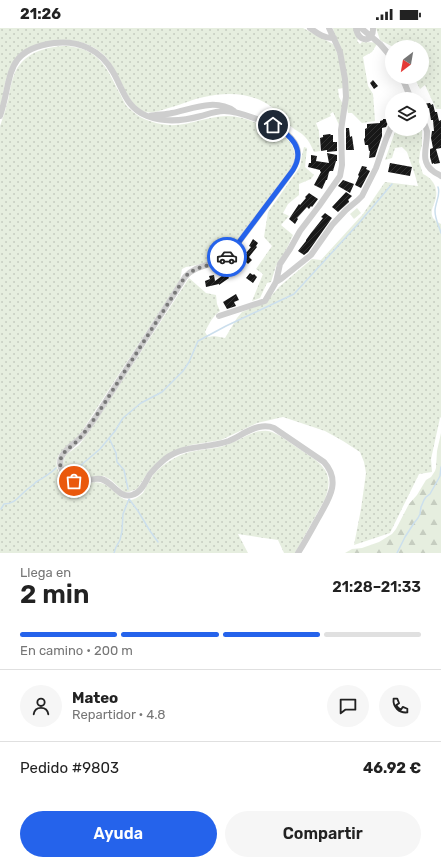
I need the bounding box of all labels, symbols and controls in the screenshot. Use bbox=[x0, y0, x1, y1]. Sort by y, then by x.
text: 21:26 bbox=[20, 5, 61, 23]
north arrow bbox=[385, 40, 429, 84]
map controls bbox=[385, 40, 429, 136]
button: layers bbox=[385, 92, 429, 136]
pin bbox=[256, 108, 290, 142]
icon: home bbox=[262, 114, 284, 136]
courier bbox=[207, 237, 247, 277]
icon: car bbox=[216, 246, 238, 268]
pin bbox=[57, 464, 91, 498]
icon: bag bbox=[63, 470, 85, 492]
text: Llega en bbox=[20, 565, 71, 580]
text: 21:28–21:33 bbox=[332, 578, 421, 596]
text: 2 min bbox=[20, 579, 89, 610]
text: En camino · 200 m bbox=[20, 643, 133, 658]
button: person bbox=[20, 685, 62, 727]
button: chat bbox=[327, 685, 369, 727]
button: phone bbox=[379, 685, 421, 727]
text: Mateo bbox=[72, 689, 118, 707]
text: Repartidor · 4.8 bbox=[72, 707, 166, 722]
text: Pedido #9803 bbox=[20, 759, 119, 777]
text: 46.92 € bbox=[363, 759, 421, 777]
button: Ayuda bbox=[20, 811, 217, 857]
button: Compartir bbox=[225, 811, 421, 857]

